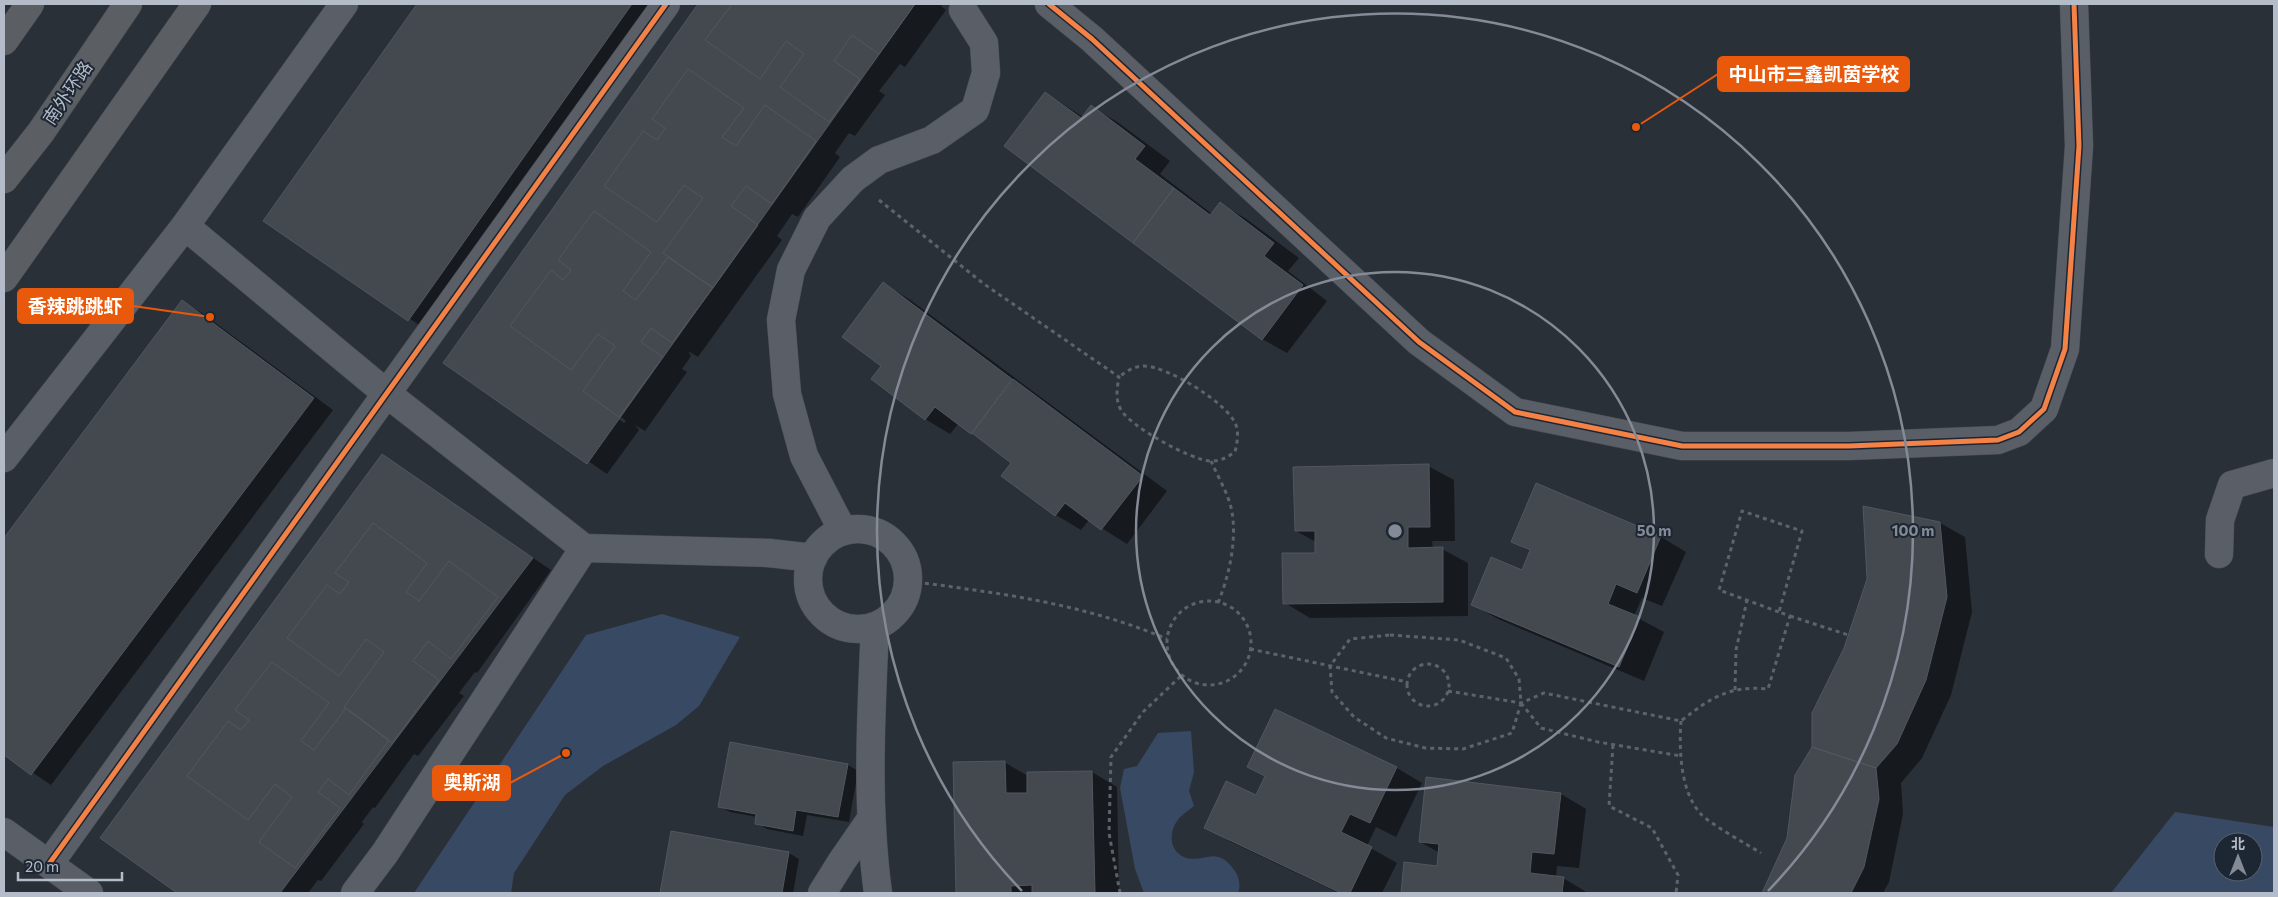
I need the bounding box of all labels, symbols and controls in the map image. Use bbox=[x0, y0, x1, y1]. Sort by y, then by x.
street label: 南外环路 bbox=[38, 56, 96, 128]
callout: 中山市三鑫凯茵学校 bbox=[1718, 57, 1909, 91]
text: 中山市三鑫凯茵学校 bbox=[1728, 62, 1900, 85]
callout: 香辣跳跳虾 bbox=[18, 289, 133, 323]
text: 香辣跳跳虾 bbox=[27, 294, 123, 317]
text: 50 m bbox=[1637, 521, 1671, 539]
text: 100 m bbox=[1892, 521, 1934, 539]
centre of rings bbox=[1386, 522, 1404, 540]
callout: 奥斯湖 bbox=[433, 766, 510, 800]
text: 奥斯湖 bbox=[443, 770, 501, 793]
north arrow bbox=[2213, 832, 2263, 882]
text: 北 bbox=[2231, 835, 2245, 852]
scale bar bbox=[18, 850, 121, 882]
text: 20 m bbox=[25, 857, 59, 875]

